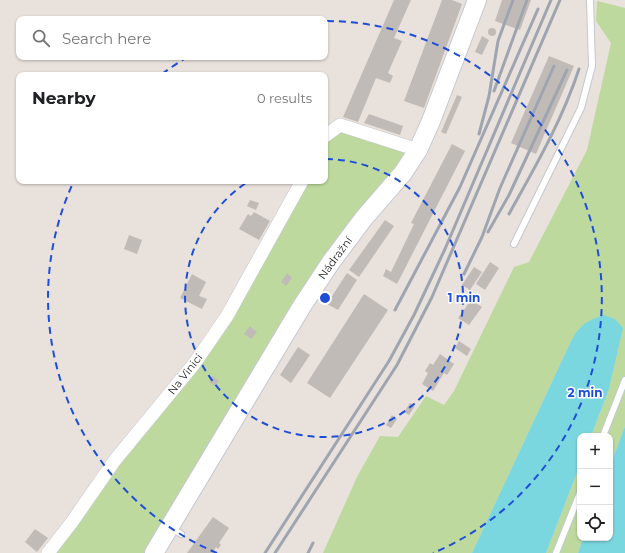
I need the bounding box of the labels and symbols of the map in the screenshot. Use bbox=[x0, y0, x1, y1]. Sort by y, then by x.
street label: Nádražní bbox=[315, 233, 356, 282]
text: 1 min bbox=[448, 290, 480, 305]
centre of rings bbox=[318, 291, 332, 305]
street label: Na Vinici bbox=[165, 351, 205, 397]
text: 2 min bbox=[568, 385, 602, 400]

